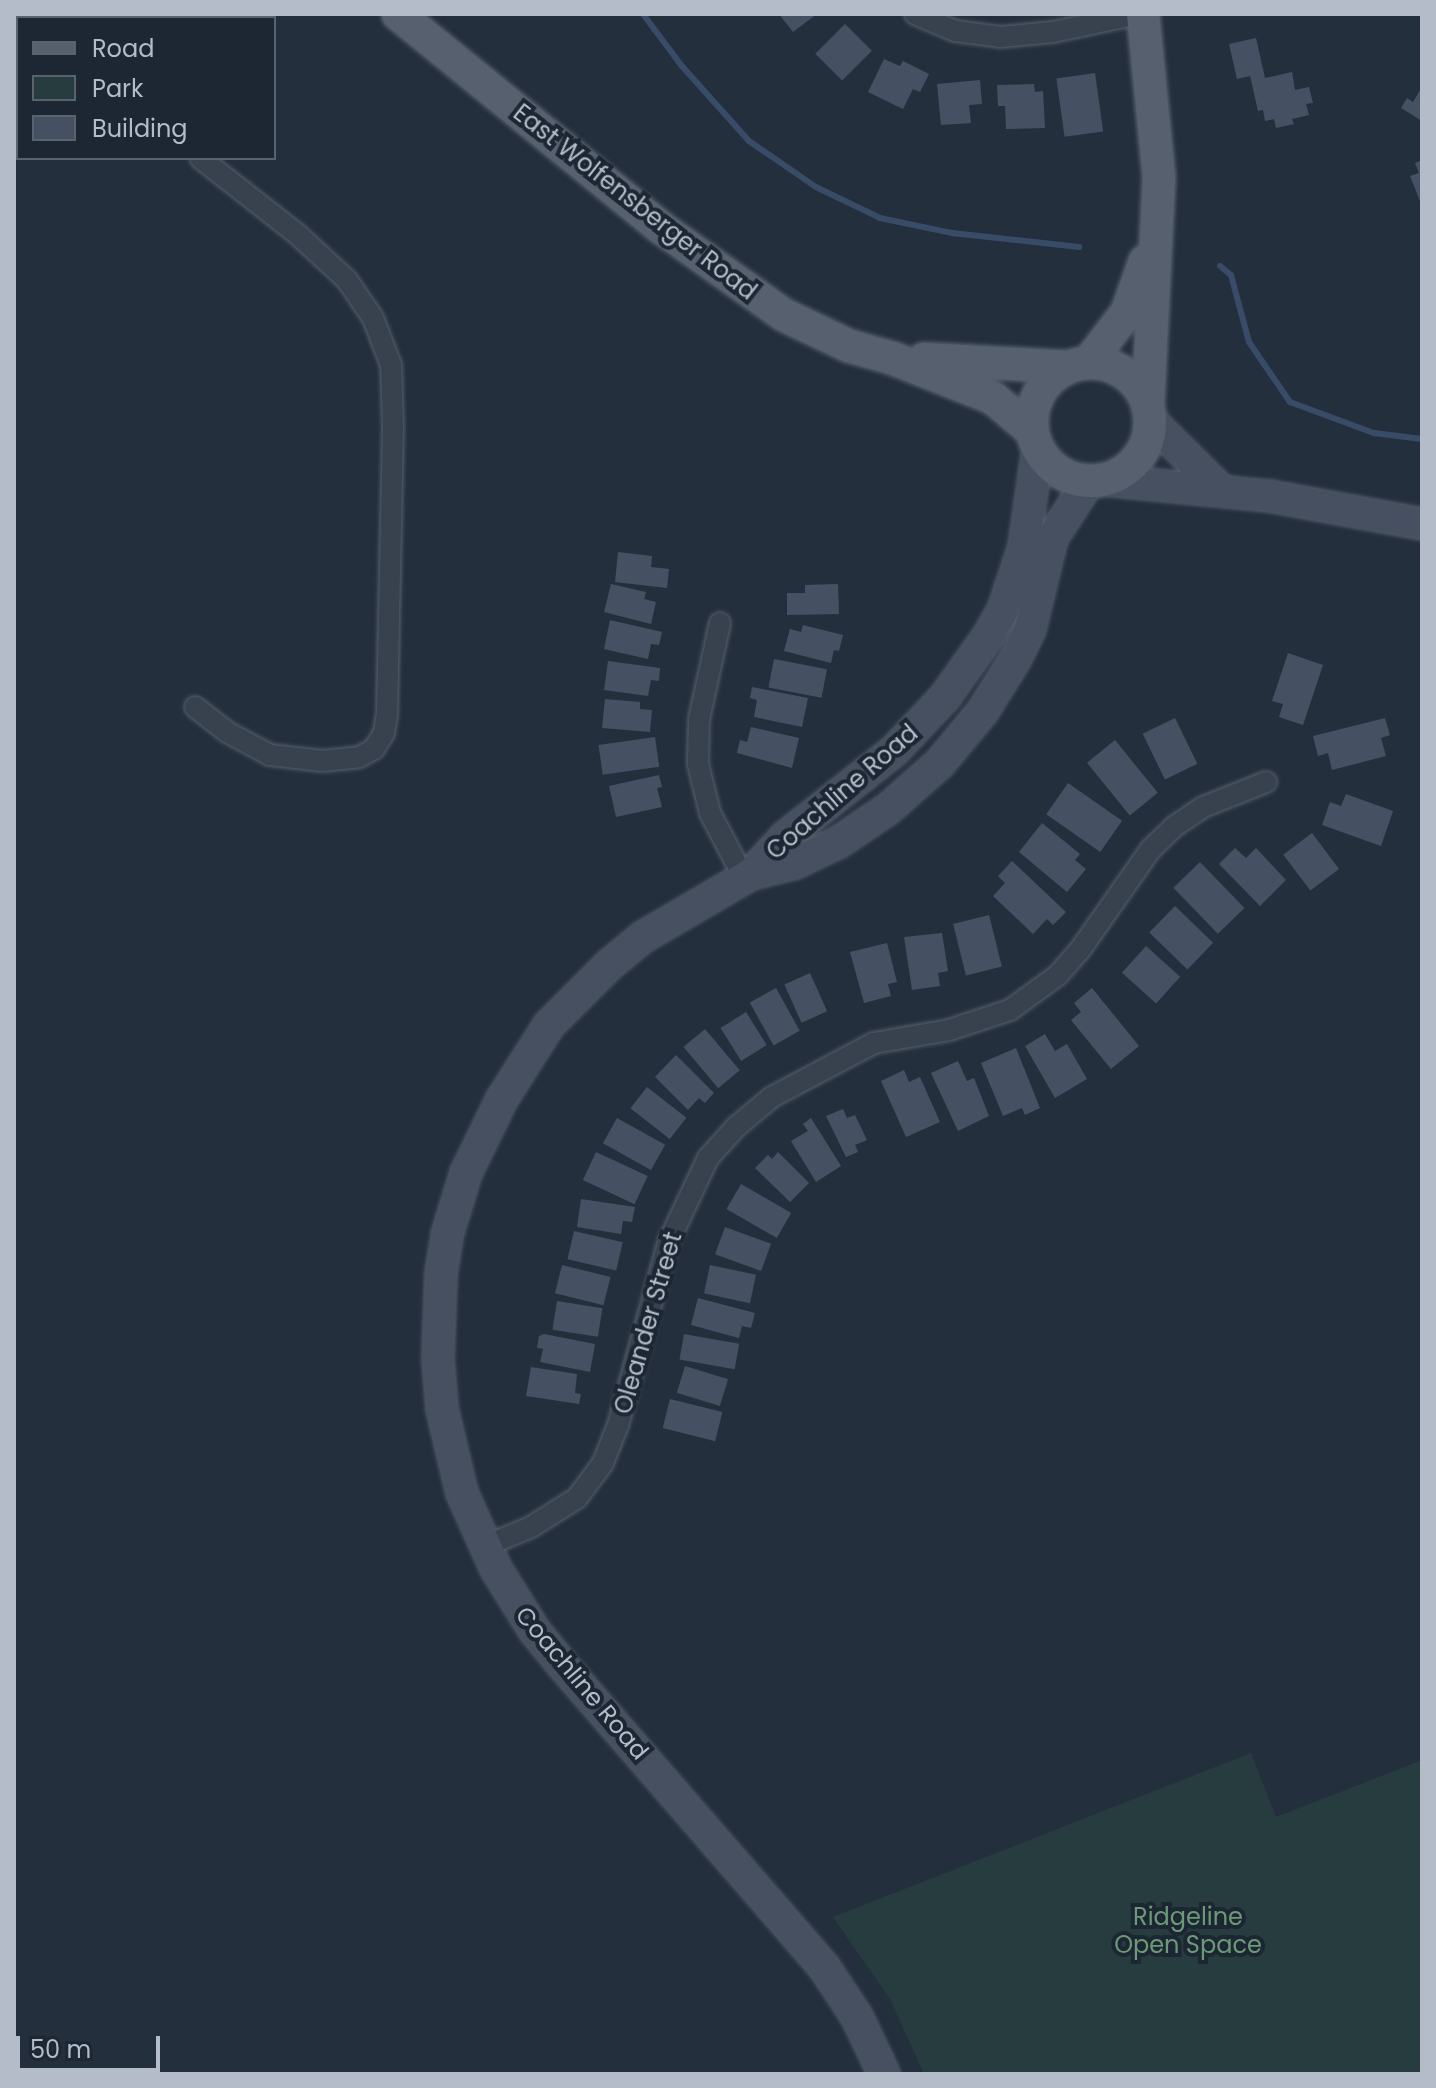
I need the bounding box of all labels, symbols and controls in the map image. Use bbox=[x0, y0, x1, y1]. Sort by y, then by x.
legend bbox=[16, 16, 276, 160]
text: Road bbox=[92, 32, 154, 65]
text: Park bbox=[92, 72, 143, 105]
street label: East Wolfensberger Road bbox=[508, 98, 762, 306]
text: Building bbox=[92, 112, 188, 145]
street label: Coachline Road bbox=[761, 719, 923, 865]
street label: Oleander Street bbox=[608, 1229, 688, 1417]
street label: Coachline Road bbox=[510, 1601, 654, 1765]
park label: Ridgeline Open Space bbox=[1114, 1903, 1262, 1959]
scale bar bbox=[20, 2020, 164, 2070]
text: 50 m bbox=[30, 2033, 91, 2066]

